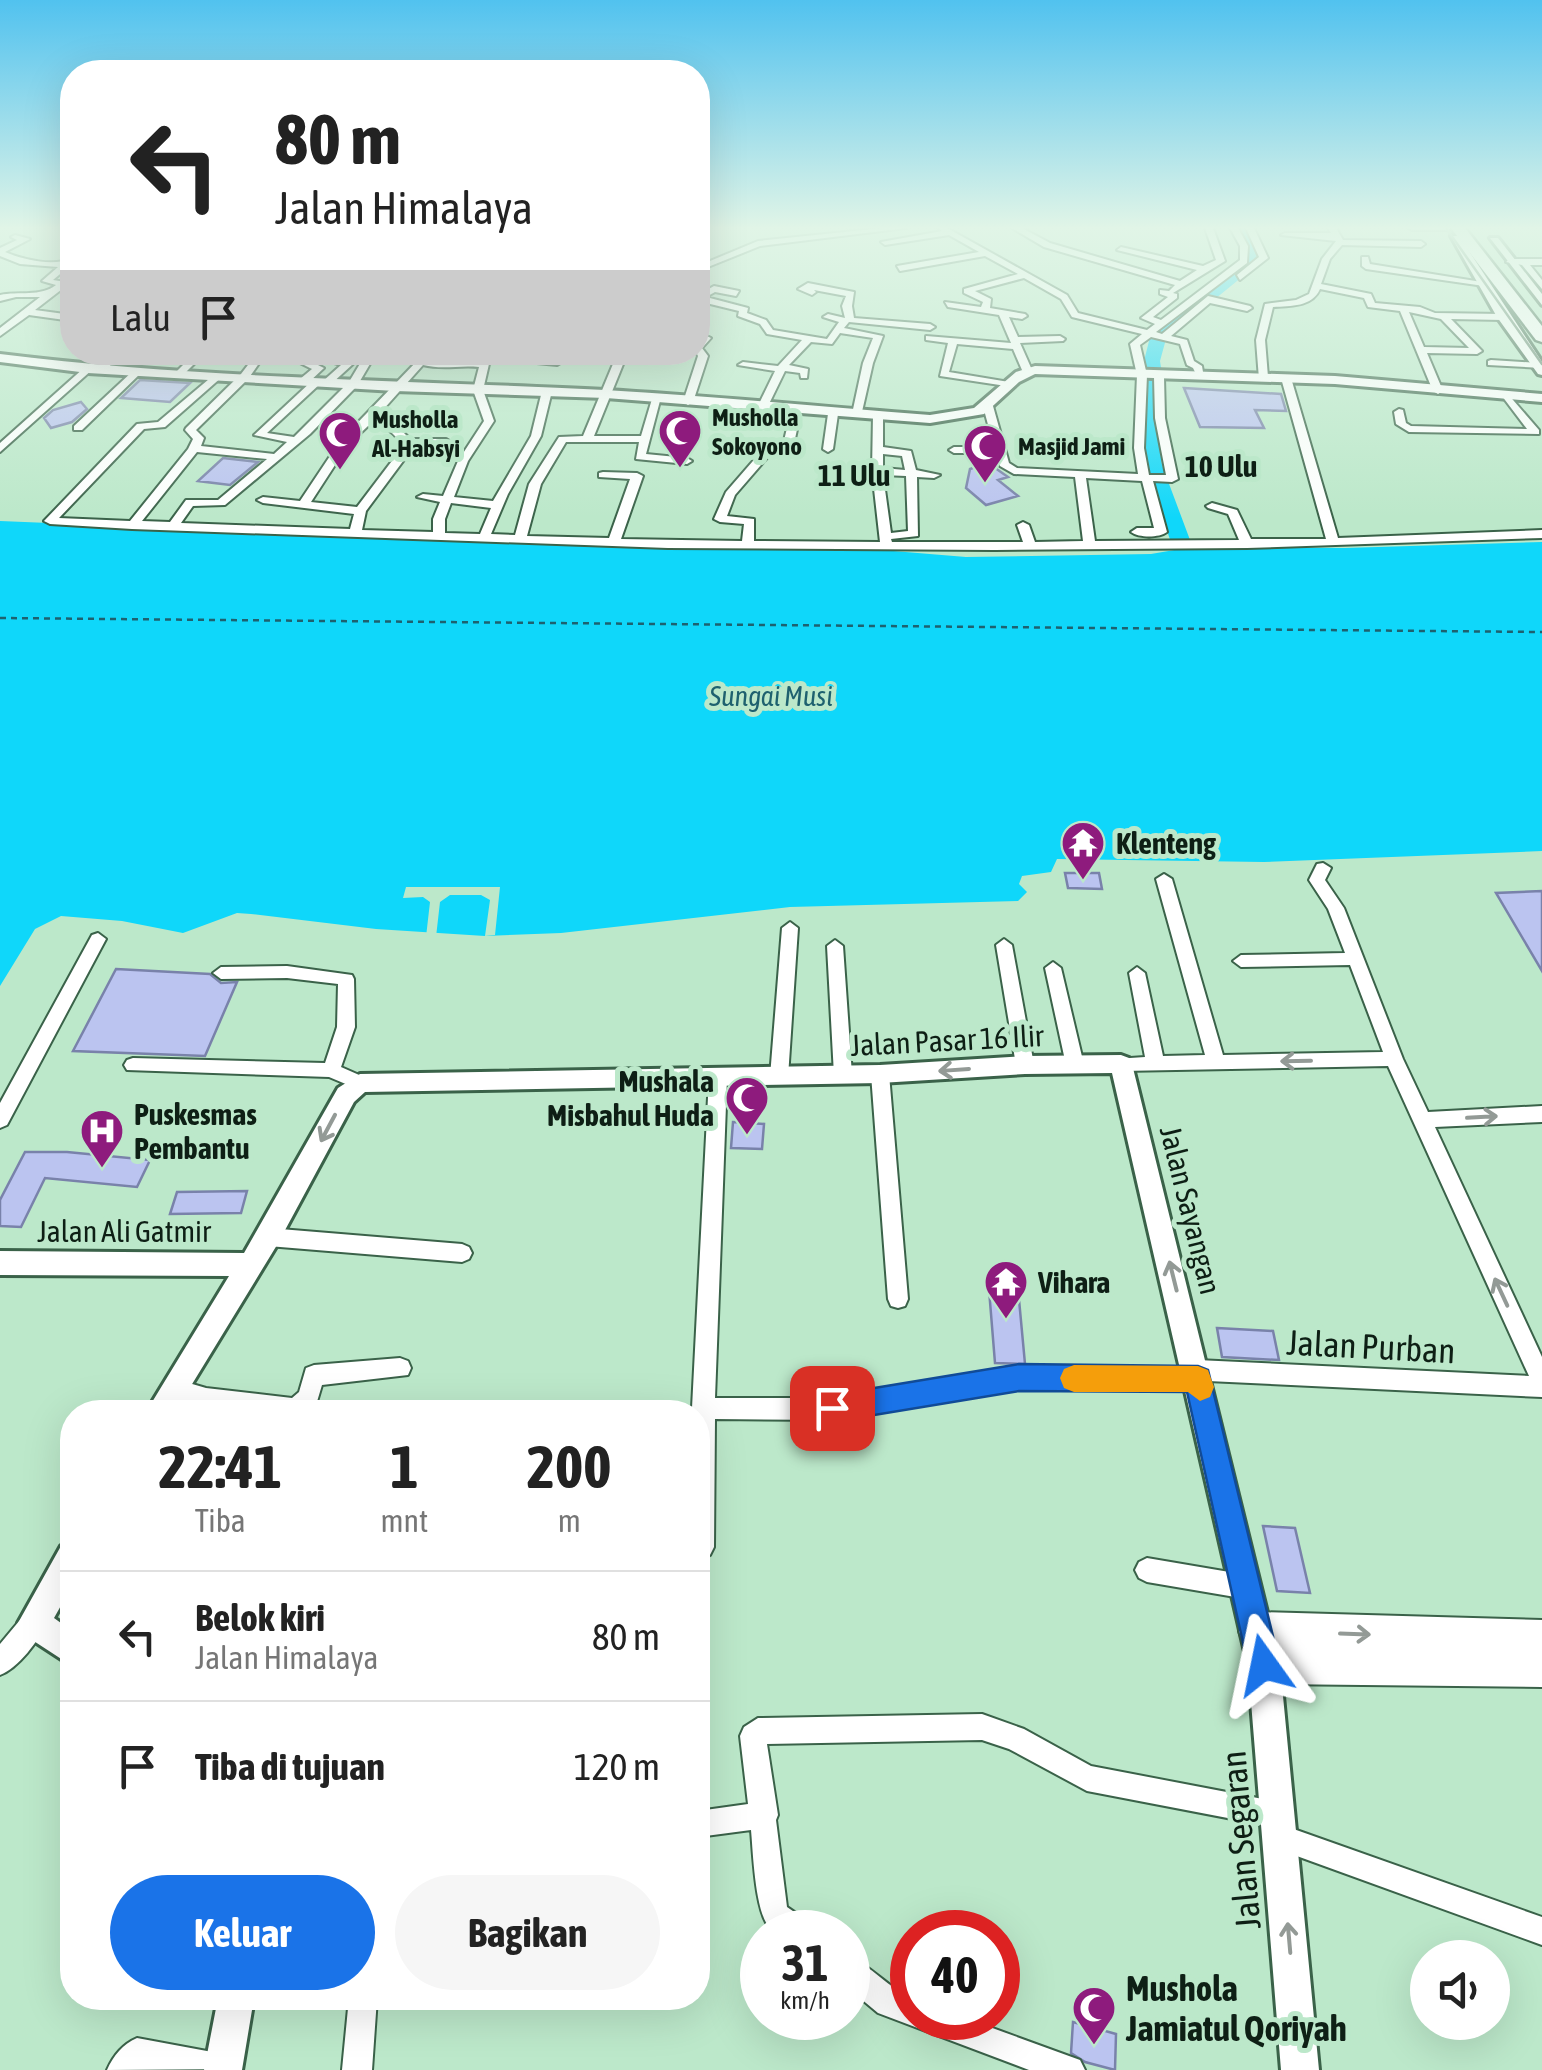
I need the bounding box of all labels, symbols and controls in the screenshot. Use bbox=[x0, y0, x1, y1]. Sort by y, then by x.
text: 80 m bbox=[275, 99, 401, 179]
icon: left bbox=[110, 100, 240, 230]
text: Jalan Himalaya bbox=[275, 182, 533, 234]
icon: arrive bbox=[191, 290, 246, 345]
text: Lalu bbox=[110, 296, 171, 339]
place label: Musholla Sokoyono bbox=[712, 403, 802, 460]
place label: Musholla Al-Habsyi bbox=[371, 405, 460, 462]
mosque icon: Musholla Sokoyono bbox=[657, 408, 703, 469]
mosque icon: Musholla Al-Habsyi bbox=[317, 410, 363, 471]
mosque icon: Masjid Jami bbox=[962, 423, 1008, 484]
place label: Masjid Jami bbox=[1018, 432, 1125, 460]
district label: 10 Ulu bbox=[1185, 449, 1257, 483]
district label: 11 Ulu bbox=[818, 458, 890, 492]
water label: Sungai Musi bbox=[708, 680, 833, 712]
temple icon: Klenteng bbox=[1060, 820, 1106, 881]
place label: Klenteng bbox=[1116, 826, 1216, 860]
street label: Jalan Pasar 16 Ilir bbox=[850, 1018, 1046, 1062]
one-way arrow bbox=[1281, 1051, 1313, 1070]
one-way arrow bbox=[938, 1060, 970, 1079]
place label: Mushala Misbahul Huda bbox=[547, 1064, 714, 1132]
mosque icon: Mushala Misbahul Huda bbox=[724, 1075, 770, 1136]
place label: Puskesmas Pembantu bbox=[134, 1097, 257, 1165]
one-way arrow bbox=[1466, 1107, 1498, 1126]
hospital icon: Puskesmas Pembantu bbox=[79, 1108, 125, 1169]
one-way arrow bbox=[318, 1113, 338, 1143]
street label: Jalan Sayangan bbox=[1154, 1122, 1228, 1298]
street label: Jalan Ali Gatmir bbox=[37, 1214, 212, 1248]
temple icon: Vihara bbox=[983, 1259, 1029, 1320]
one-way arrow bbox=[1163, 1261, 1181, 1293]
place label: Vihara bbox=[1037, 1265, 1110, 1299]
one-way arrow bbox=[1491, 1277, 1510, 1307]
street label: Jalan Purban bbox=[1286, 1322, 1456, 1370]
pin bbox=[790, 1366, 875, 1451]
icon: arrive bbox=[805, 1381, 860, 1436]
text: 22:41 bbox=[159, 1432, 282, 1501]
text: 1 bbox=[390, 1432, 419, 1501]
text: 200 bbox=[527, 1432, 611, 1501]
text: Tiba bbox=[195, 1502, 246, 1539]
text: mnt bbox=[381, 1502, 428, 1539]
text: m bbox=[558, 1502, 581, 1539]
text: Belok kiri bbox=[195, 1596, 325, 1639]
icon: left bbox=[110, 1609, 165, 1664]
position arrow bbox=[1212, 1613, 1316, 1717]
text: 80 m bbox=[592, 1615, 660, 1658]
one-way arrow bbox=[1339, 1625, 1371, 1644]
text: Jalan Himalaya bbox=[195, 1639, 378, 1676]
icon: arrive bbox=[110, 1739, 165, 1794]
text: Tiba di tujuan bbox=[195, 1745, 385, 1788]
text: 120 m bbox=[574, 1745, 660, 1788]
street label: Jalan Segaran bbox=[1212, 1749, 1268, 1931]
button: Keluar bbox=[110, 1875, 375, 1990]
button: Bagikan bbox=[395, 1875, 660, 1990]
speed limit sign: 40 bbox=[890, 1910, 1020, 2040]
one-way arrow bbox=[1280, 1922, 1299, 1954]
text: 31 bbox=[781, 1934, 828, 1992]
map controls bbox=[1410, 1940, 1510, 2040]
button: sound bbox=[1410, 1940, 1510, 2040]
place label: Mushola Jamiatul Qoriyah bbox=[1125, 1968, 1347, 2048]
mosque icon: Mushola Jamiatul Qoriyah bbox=[1071, 1985, 1117, 2046]
text: km/h bbox=[780, 1986, 830, 2014]

